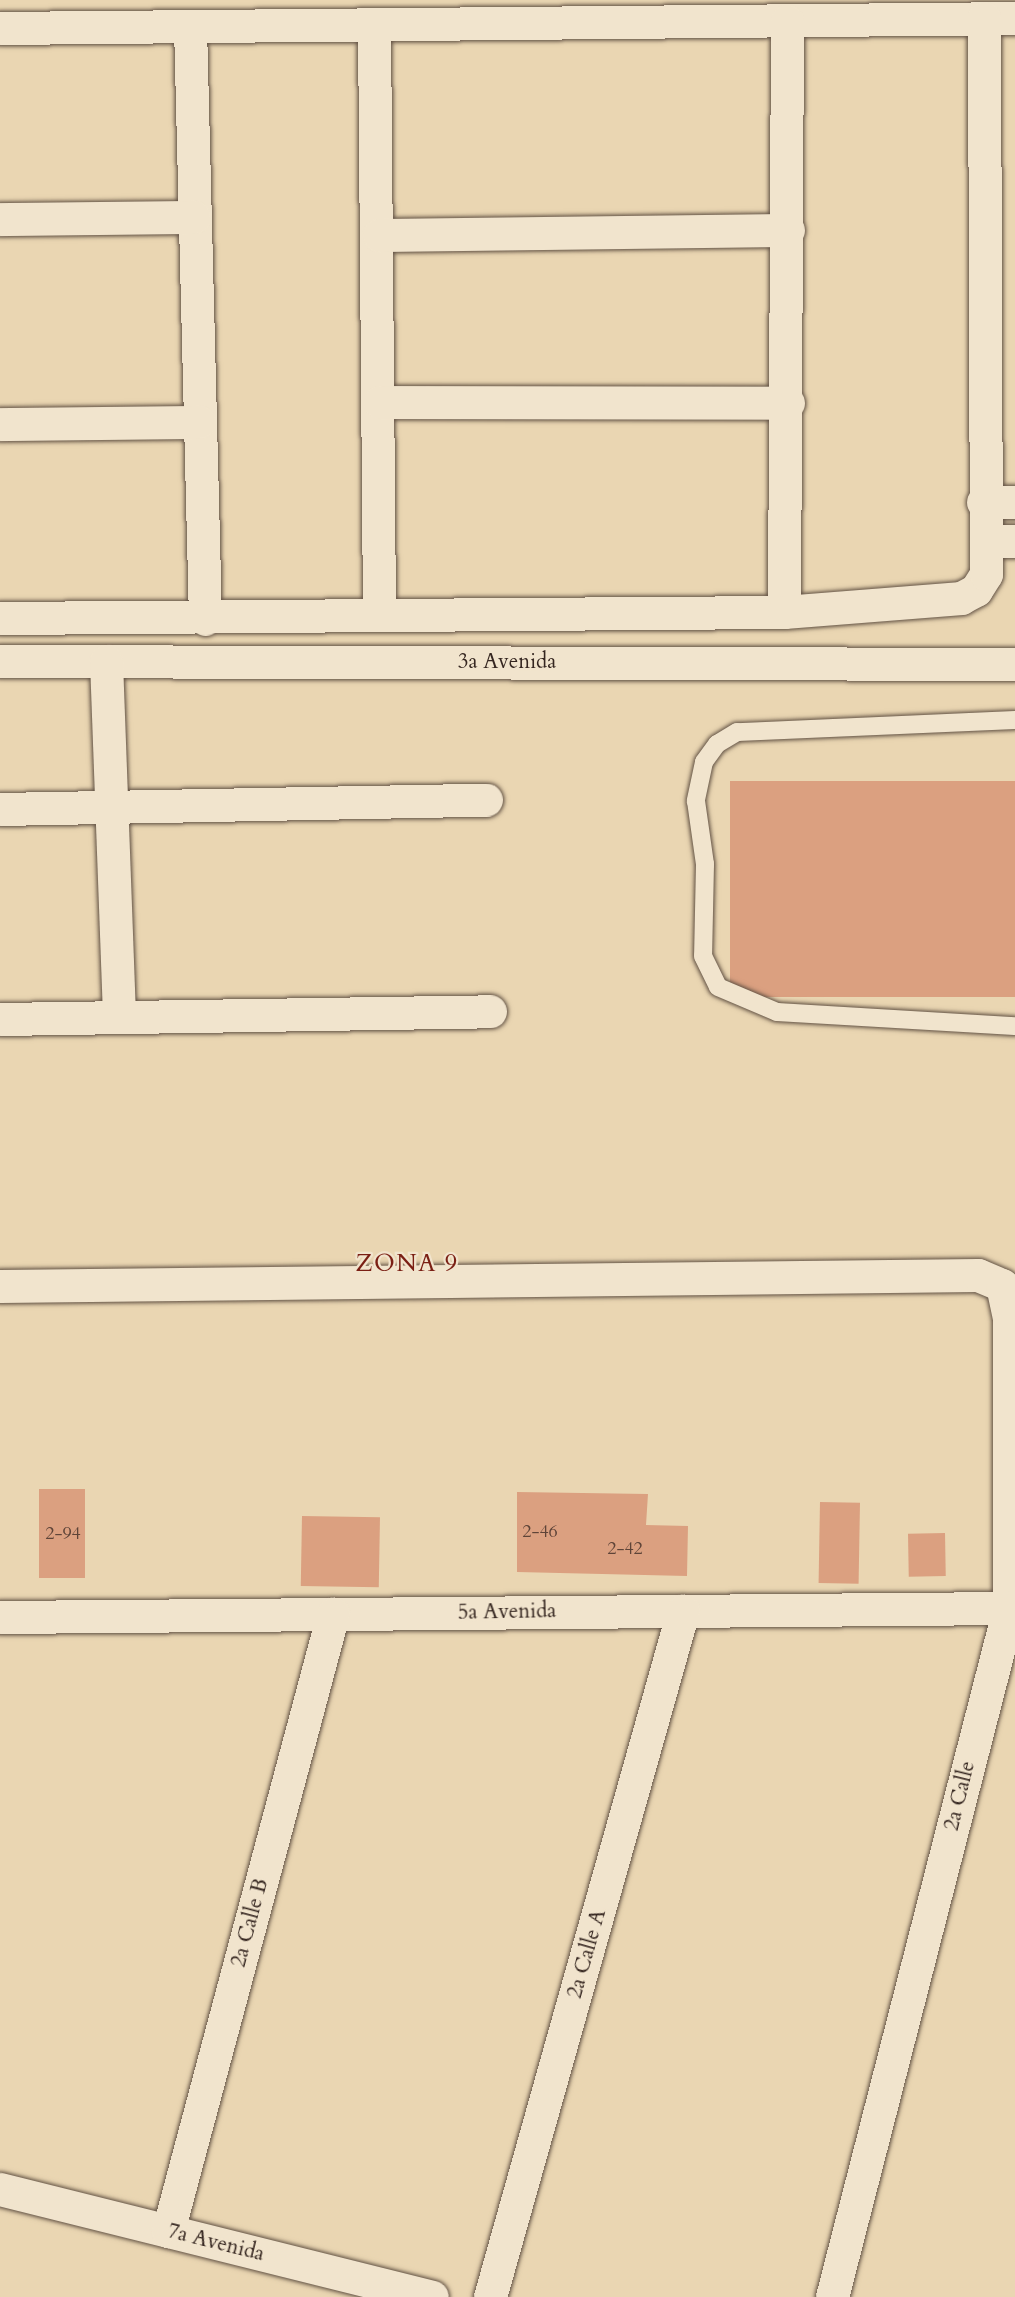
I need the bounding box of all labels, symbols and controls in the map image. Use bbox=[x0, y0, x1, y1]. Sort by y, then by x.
street label: 3a Avenida bbox=[458, 649, 556, 675]
district label: ZONA 9 bbox=[355, 1250, 459, 1278]
house number: 2-46 bbox=[522, 1521, 558, 1543]
house number: 2-94 bbox=[45, 1523, 81, 1545]
house number: 2-42 bbox=[607, 1538, 643, 1560]
street label: 5a Avenida bbox=[457, 1599, 557, 1625]
street label: 2a Calle bbox=[939, 1759, 981, 1833]
street label: 2a Calle B bbox=[226, 1876, 274, 1970]
street label: 2a Calle A bbox=[562, 1907, 612, 2001]
street label: 7a Avenida bbox=[165, 2219, 267, 2267]

